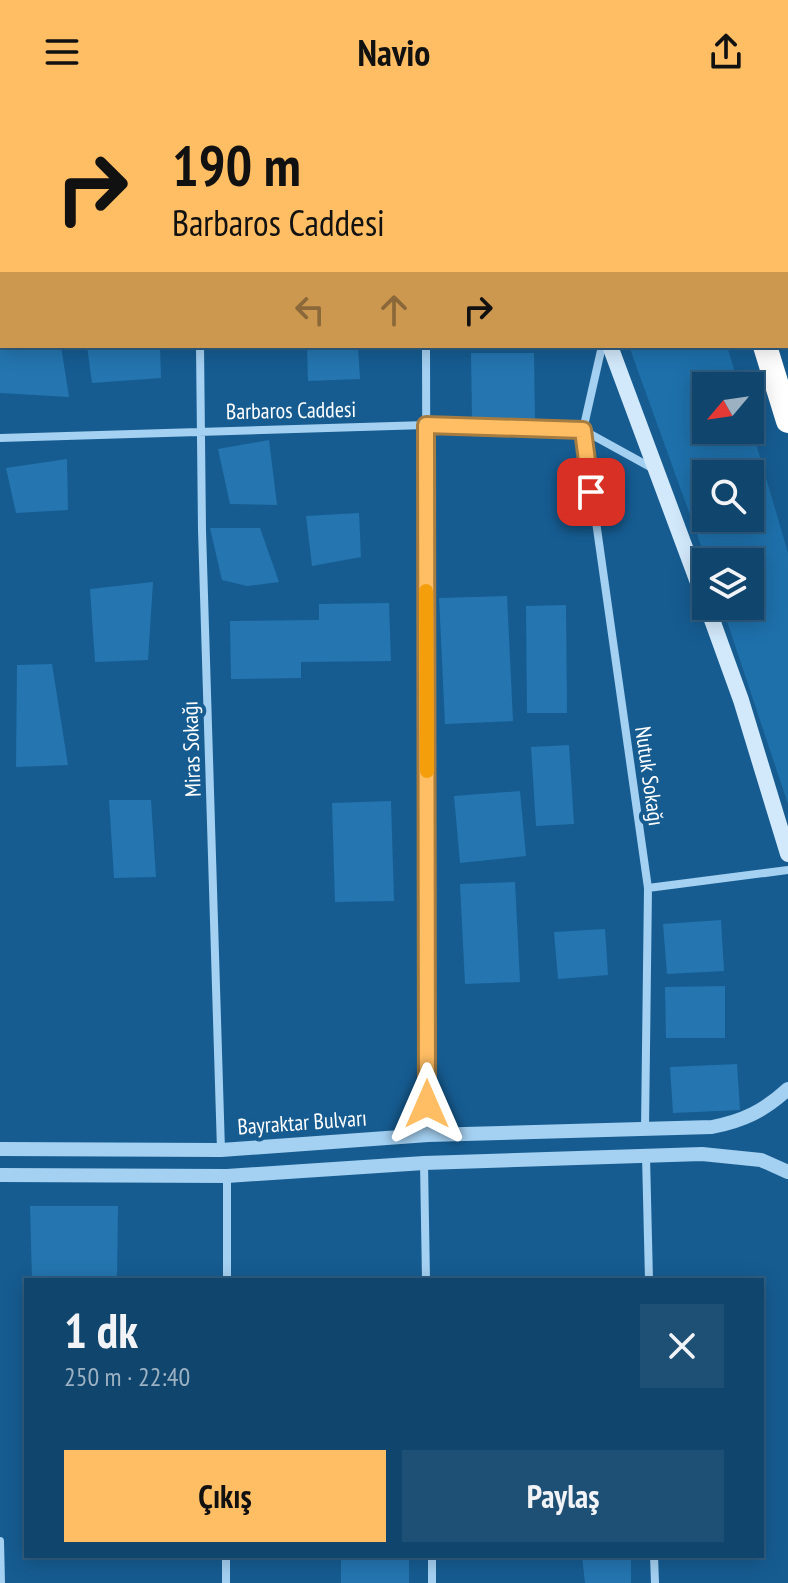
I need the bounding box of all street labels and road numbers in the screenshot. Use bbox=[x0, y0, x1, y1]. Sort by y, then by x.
street label: Barbaros Caddesi bbox=[226, 395, 356, 425]
street label: Miras Sokağı bbox=[175, 700, 207, 798]
street label: Nutuk Sokağı bbox=[629, 724, 671, 828]
street label: Bayraktar Bulvarı bbox=[236, 1104, 368, 1140]

